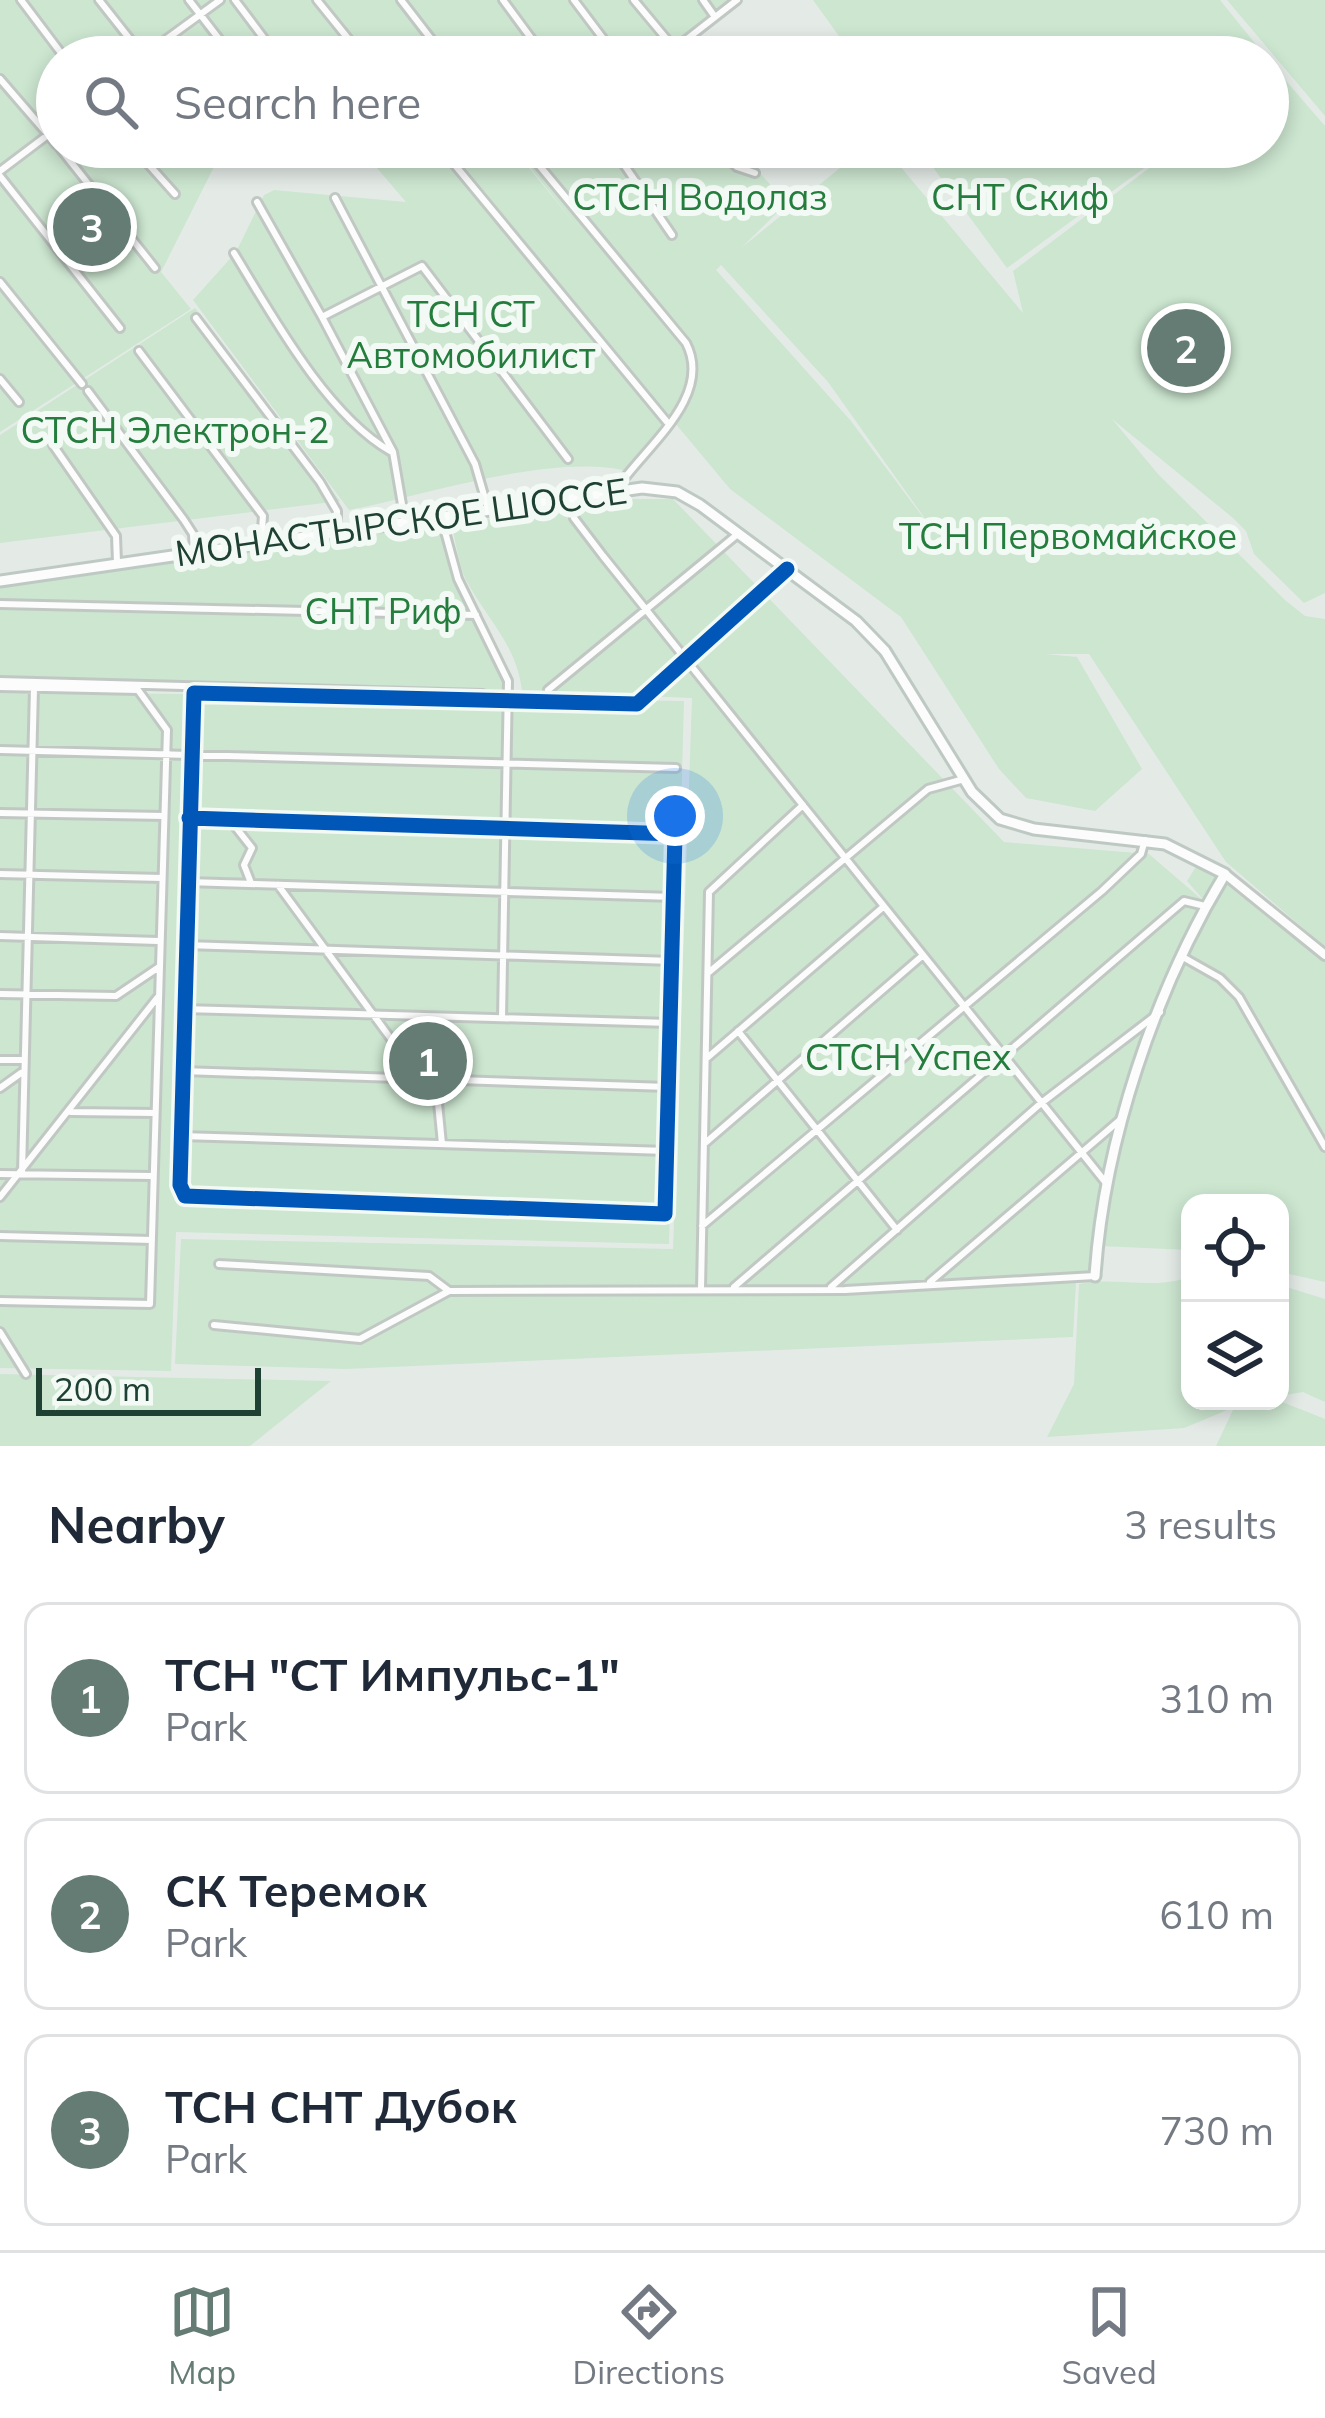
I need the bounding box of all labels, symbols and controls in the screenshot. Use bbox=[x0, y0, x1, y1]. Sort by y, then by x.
search box bbox=[36, 36, 1289, 168]
icon: search bbox=[78, 69, 144, 135]
text: Search here bbox=[174, 74, 421, 130]
park label: СТСН Водолаз bbox=[572, 174, 828, 219]
park label: СНТ Скиф bbox=[931, 174, 1109, 219]
pin: 3 bbox=[53, 182, 131, 272]
park label: ТСН СТ Автомобилист bbox=[347, 291, 596, 377]
pin: 2 bbox=[1147, 303, 1225, 393]
park label: СТСН Электрон-2 bbox=[21, 407, 329, 452]
street label: МОНАСТЫРСКОЕ ШОССЕ bbox=[172, 468, 630, 575]
park label: ТСН Первомайское bbox=[899, 513, 1237, 558]
park label: СНТ Риф bbox=[304, 588, 462, 633]
your location bbox=[645, 786, 705, 846]
pin: 1 bbox=[389, 1016, 467, 1106]
park label: СТСН Успех bbox=[805, 1034, 1012, 1079]
map controls bbox=[1181, 1194, 1289, 1410]
button: locate bbox=[1181, 1194, 1289, 1302]
button: layers bbox=[1181, 1302, 1289, 1410]
scale bar bbox=[36, 1362, 261, 1415]
text: 200 m bbox=[54, 1368, 151, 1409]
text: Nearby bbox=[48, 1492, 225, 1556]
text: 3 results bbox=[1124, 1500, 1277, 1549]
text: ТСН "СТ Импульс-1" bbox=[165, 1646, 620, 1702]
text: 1 bbox=[78, 1674, 102, 1723]
text: 310 m bbox=[1159, 1674, 1274, 1723]
text: Park bbox=[165, 1702, 247, 1751]
text: СК Теремок bbox=[165, 1862, 427, 1918]
text: 2 bbox=[78, 1890, 102, 1939]
text: 610 m bbox=[1159, 1890, 1274, 1939]
text: Park bbox=[165, 1918, 247, 1967]
text: ТСН СНТ Дубок bbox=[165, 2078, 516, 2134]
text: 3 bbox=[78, 2106, 102, 2155]
text: 730 m bbox=[1159, 2106, 1274, 2155]
text: Park bbox=[165, 2134, 247, 2183]
tab: Map bbox=[168, 2279, 236, 2392]
tab: Directions bbox=[573, 2279, 725, 2392]
tab: Saved bbox=[1062, 2279, 1157, 2392]

